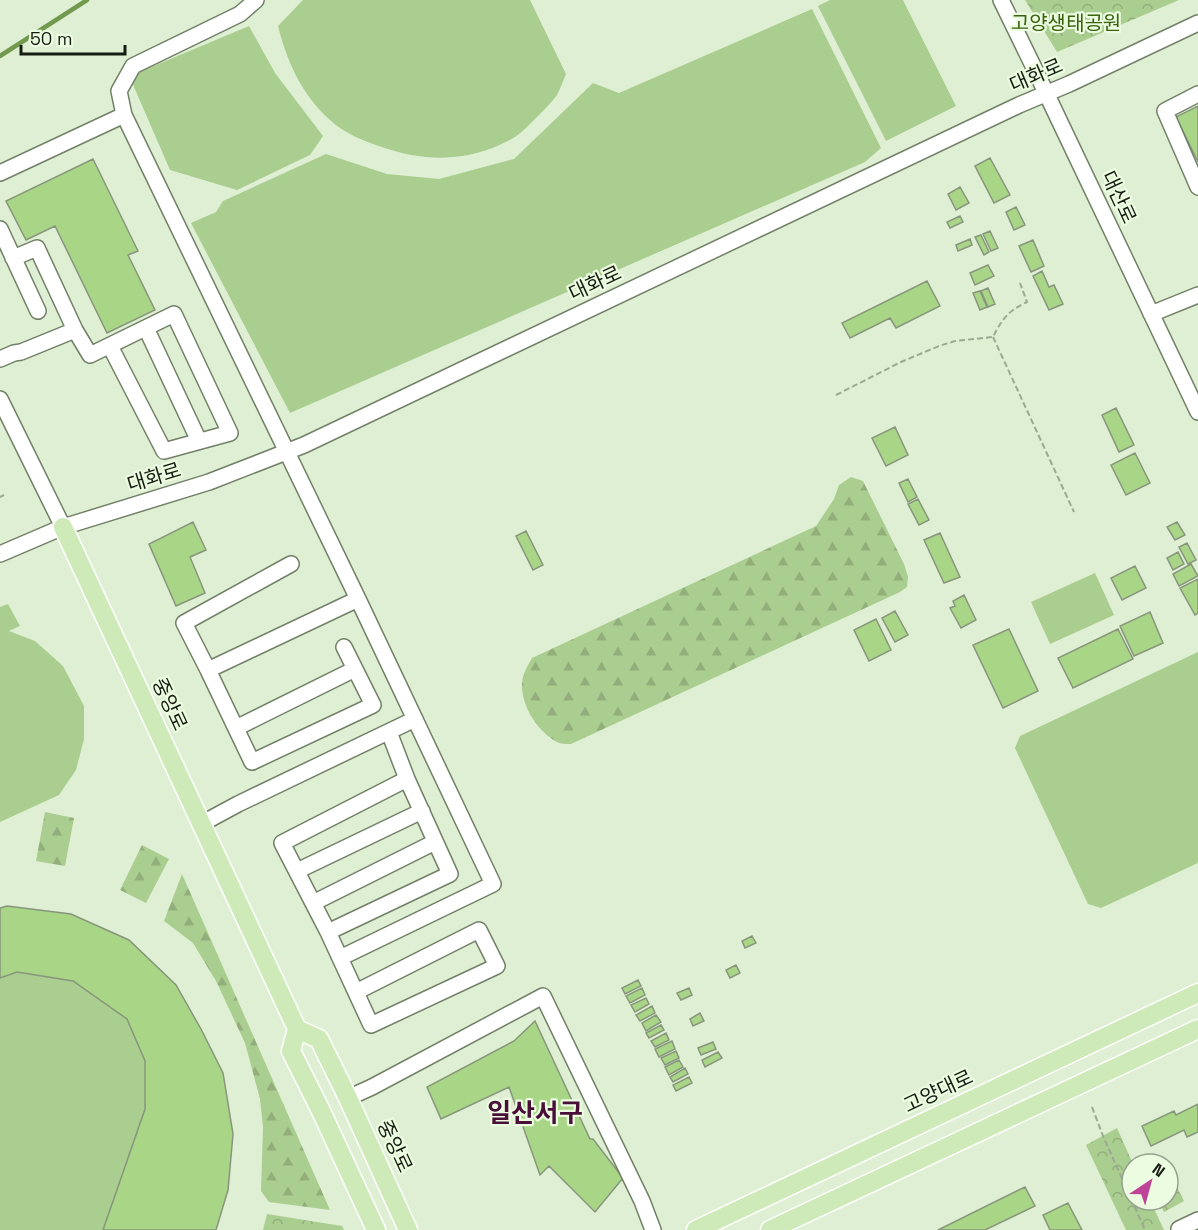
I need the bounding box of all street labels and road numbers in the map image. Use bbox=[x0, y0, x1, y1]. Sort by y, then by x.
street label: 대화로 bbox=[1006, 52, 1066, 98]
street label: 대산로 bbox=[1096, 166, 1142, 228]
street label: 대화로 bbox=[564, 260, 626, 306]
street label: 대화로 bbox=[124, 456, 184, 498]
street label: 중앙로 bbox=[147, 673, 193, 735]
street label: 고양대로 bbox=[899, 1064, 977, 1118]
street label: 중앙로 bbox=[372, 1115, 418, 1177]

